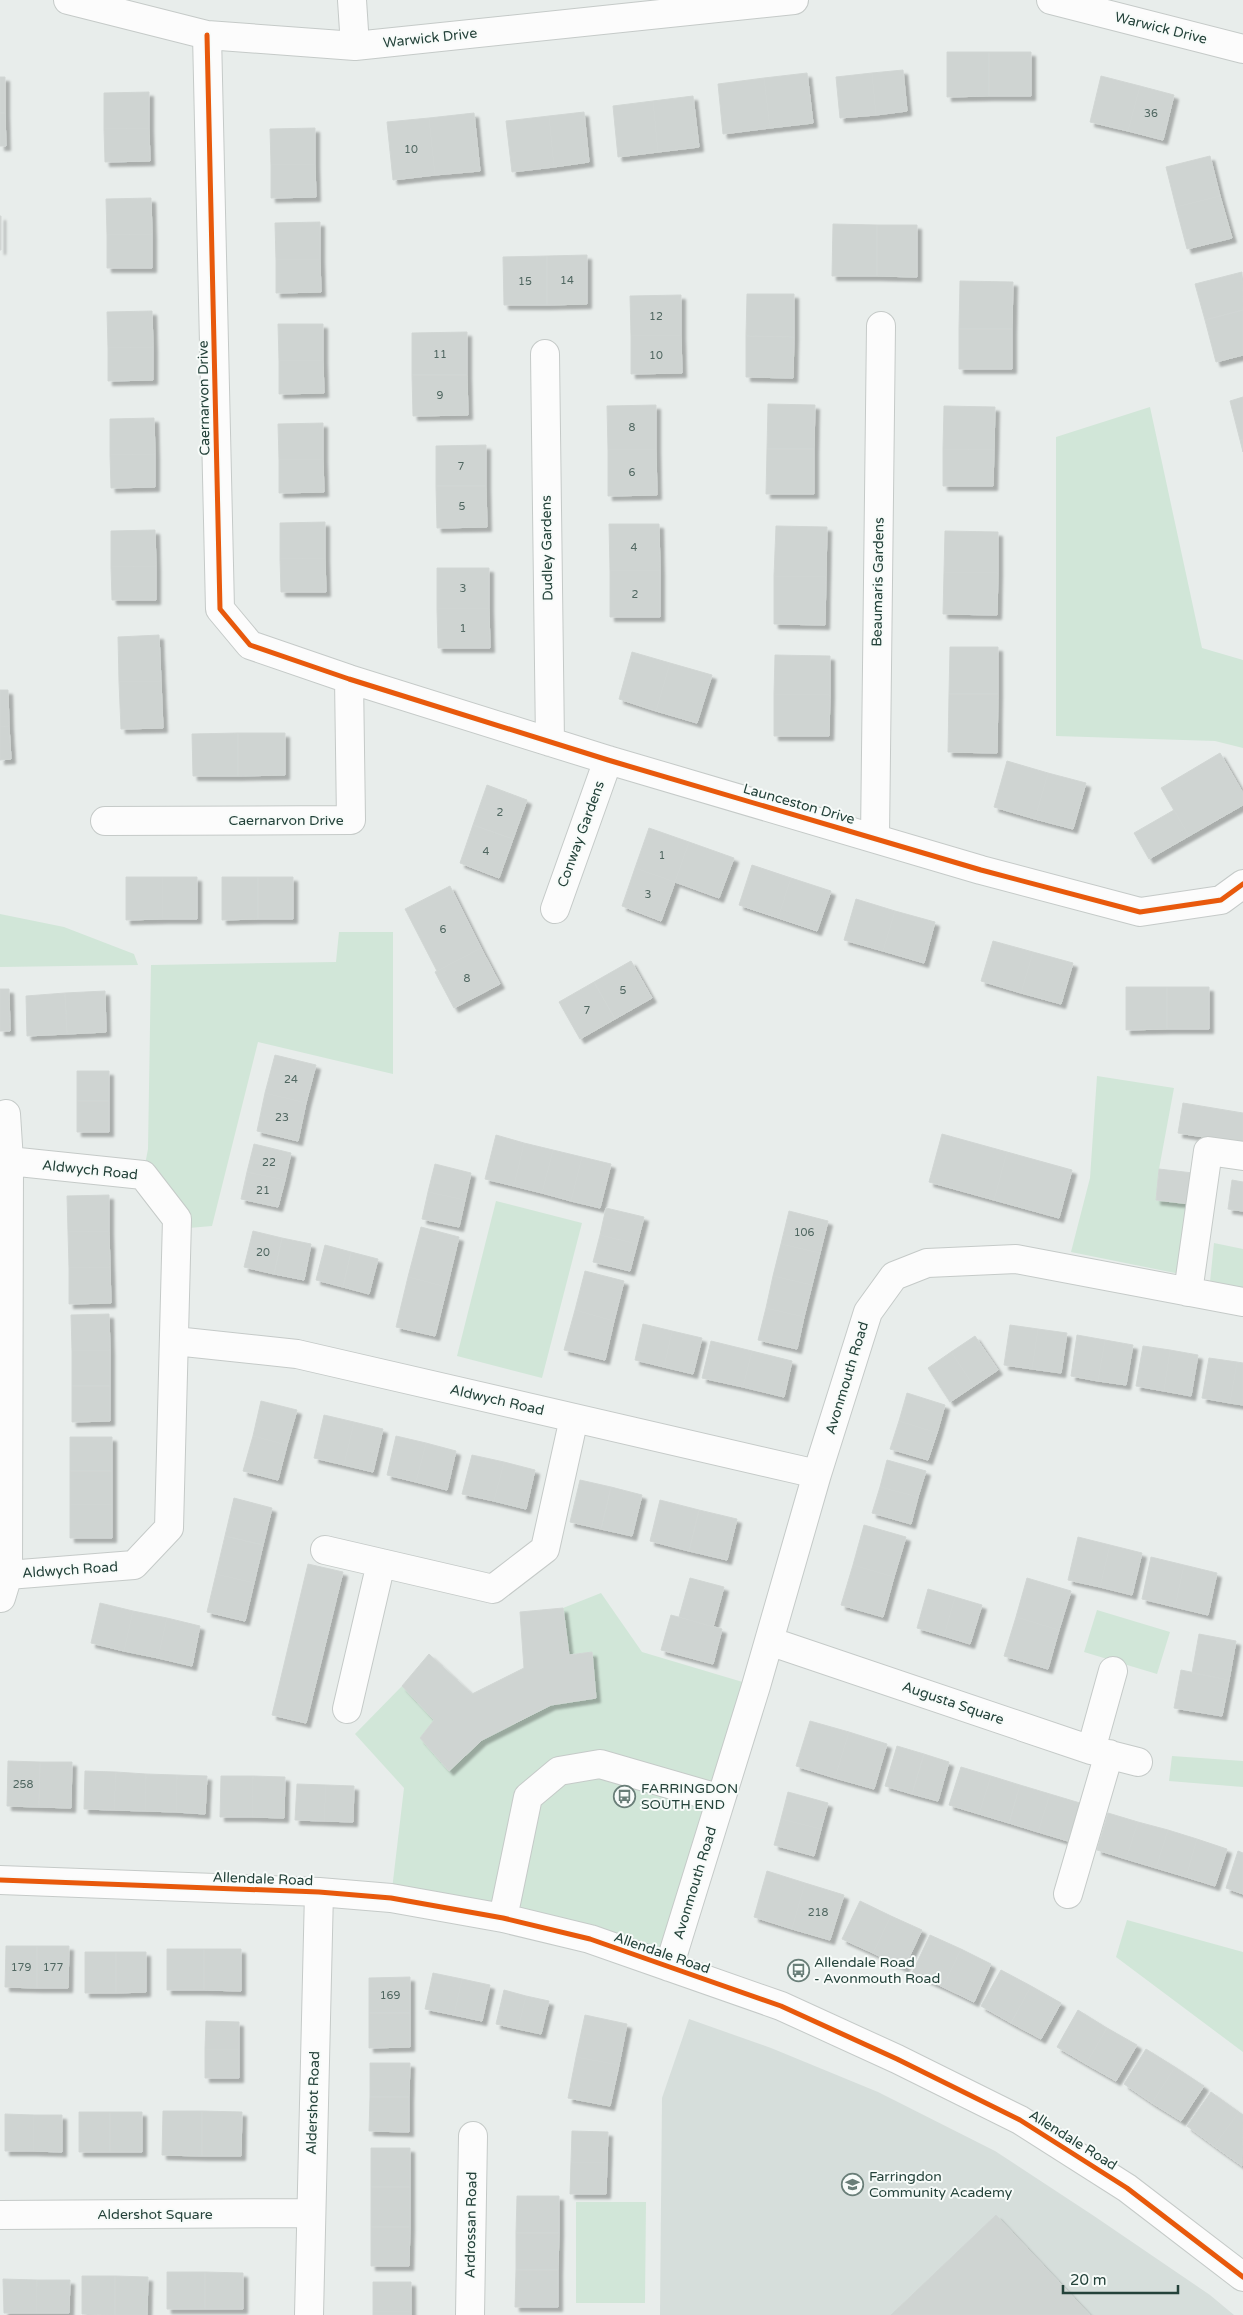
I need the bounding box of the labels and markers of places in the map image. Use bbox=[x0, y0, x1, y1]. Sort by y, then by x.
place label: FARRINGDON SOUTH END bbox=[641, 1780, 738, 1813]
bus stop icon: FARRINGDON SOUTH END bbox=[613, 1784, 637, 1808]
place label: Allendale Road - Avonmouth Road bbox=[814, 1954, 940, 1987]
bus stop icon: Allendale Road - Avonmouth Road bbox=[786, 1958, 810, 1982]
place label: Farringdon Community Academy bbox=[869, 2168, 1013, 2201]
school or university icon: Farringdon Community Academy bbox=[841, 2172, 865, 2196]

